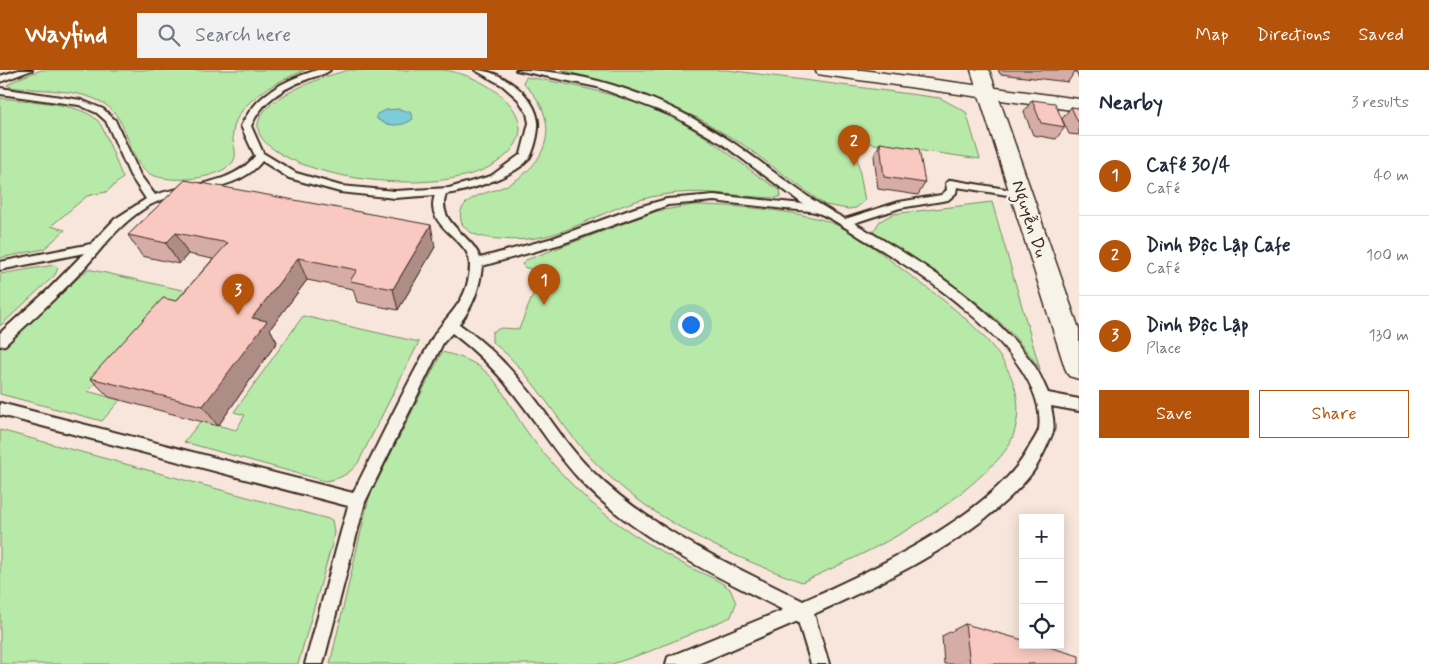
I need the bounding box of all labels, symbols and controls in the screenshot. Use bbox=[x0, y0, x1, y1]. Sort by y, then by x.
search box bbox=[137, 13, 487, 58]
text: Wayfind bbox=[25, 20, 107, 51]
icon: search bbox=[155, 21, 183, 49]
text: Search here bbox=[195, 23, 291, 48]
text: Map bbox=[1196, 23, 1229, 47]
text: Directions bbox=[1257, 23, 1331, 47]
text: Saved bbox=[1359, 23, 1404, 47]
text: Nearby bbox=[1099, 89, 1163, 117]
text: 3 results bbox=[1351, 92, 1409, 113]
pin: 2 bbox=[838, 125, 870, 166]
text: Café 30/4 bbox=[1146, 153, 1230, 178]
text: 1 bbox=[1111, 165, 1119, 186]
text: 40 m bbox=[1373, 165, 1409, 186]
street label: Nguyễn Du bbox=[1003, 177, 1053, 261]
text: Café bbox=[1146, 178, 1180, 199]
text: Dinh Độc Lập Cafe bbox=[1146, 233, 1291, 258]
text: 2 bbox=[1111, 245, 1119, 266]
text: 100 m bbox=[1366, 245, 1409, 266]
text: Café bbox=[1146, 258, 1180, 279]
pin: 1 bbox=[528, 264, 560, 305]
pin: 3 bbox=[222, 274, 254, 315]
your location bbox=[678, 312, 704, 338]
text: Dinh Độc Lập bbox=[1146, 313, 1249, 338]
text: 3 bbox=[1111, 325, 1119, 346]
text: 130 m bbox=[1368, 325, 1409, 346]
text: Place bbox=[1146, 338, 1181, 359]
button: Save bbox=[1099, 390, 1249, 438]
button: Share bbox=[1259, 390, 1409, 438]
map controls bbox=[1019, 514, 1064, 649]
button: + bbox=[1019, 514, 1064, 559]
button: − bbox=[1019, 559, 1064, 604]
button: locate bbox=[1019, 604, 1064, 649]

